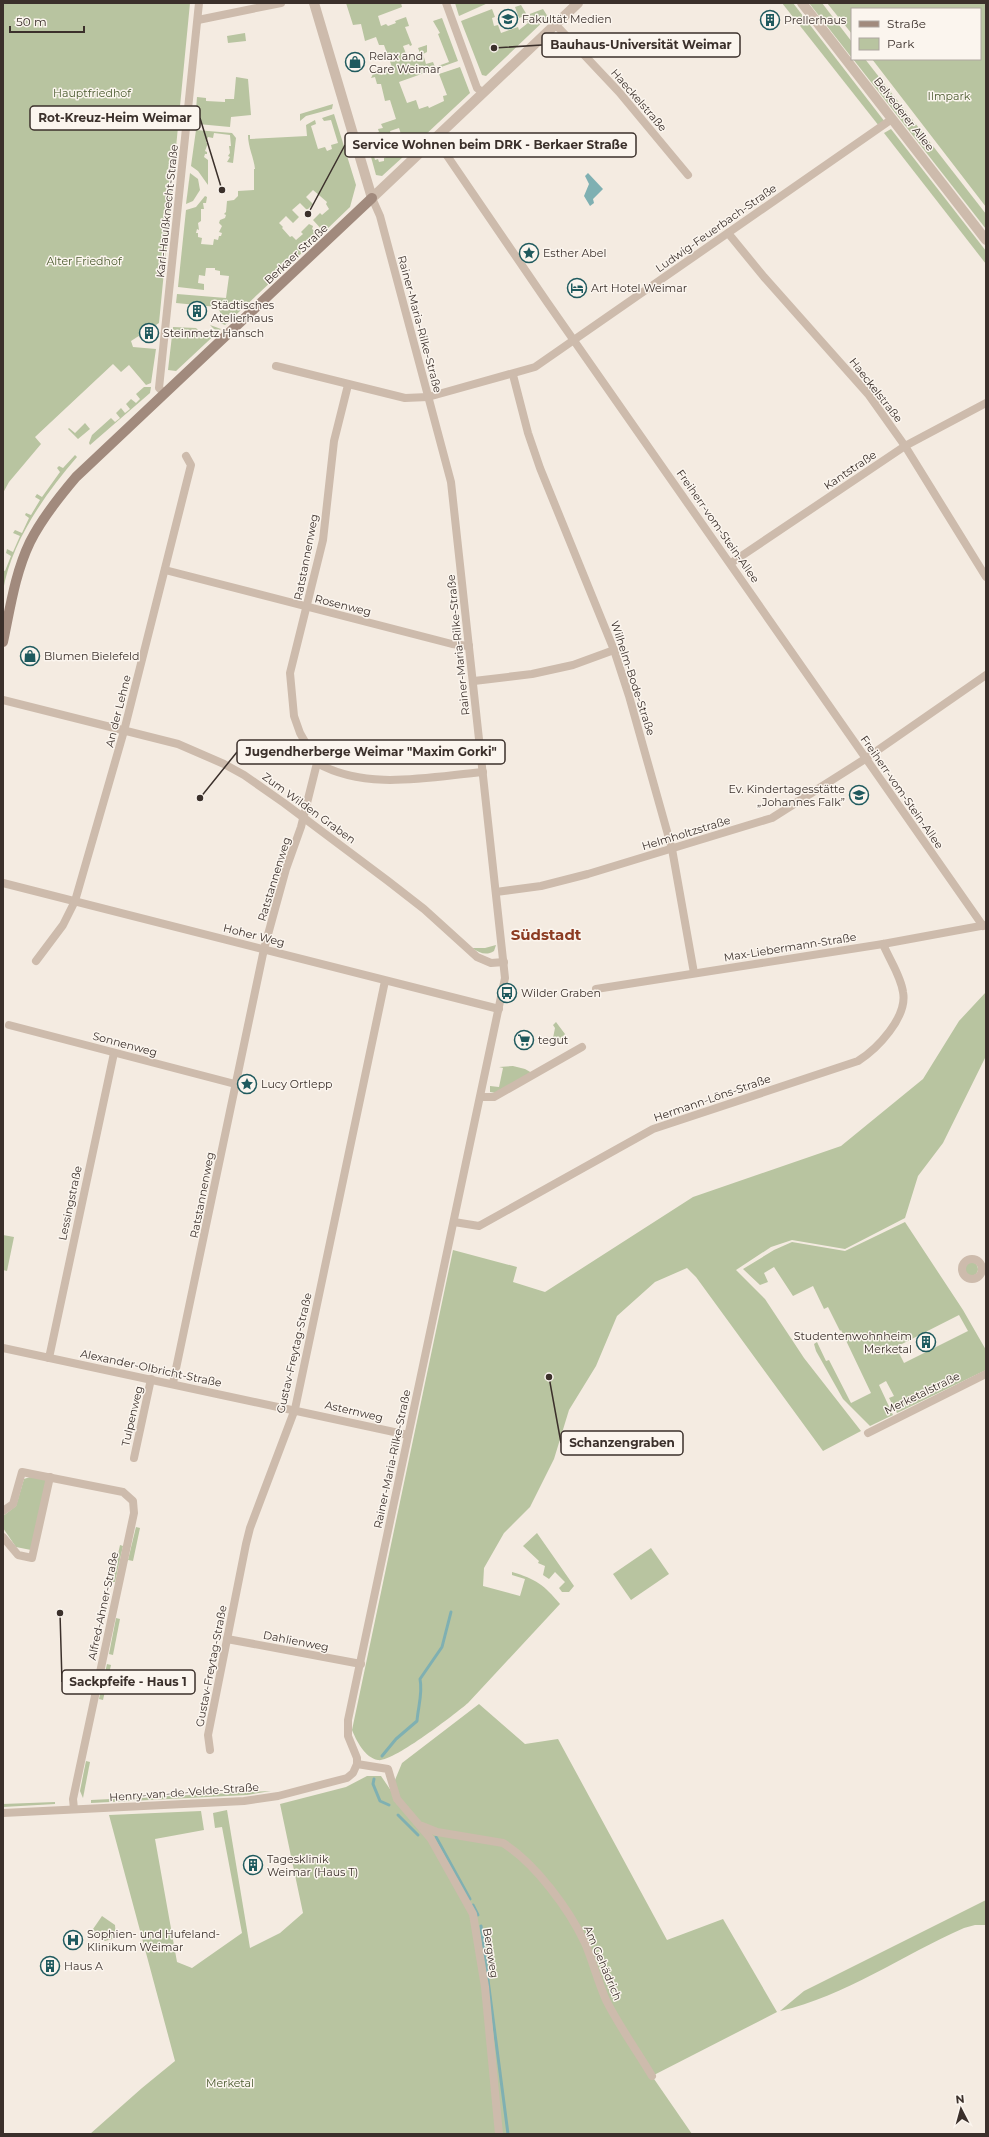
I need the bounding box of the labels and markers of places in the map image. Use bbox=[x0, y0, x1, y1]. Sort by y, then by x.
school or university icon: Fakultät Medien bbox=[497, 8, 519, 30]
building icon: Prellerhaus bbox=[759, 9, 781, 31]
place label: Fakultät Medien bbox=[522, 12, 612, 26]
place label: Prellerhaus bbox=[784, 13, 847, 27]
callout: Bauhaus-Universität Weimar bbox=[542, 33, 740, 57]
place label: Relax and Care Weimar bbox=[369, 49, 441, 76]
shop icon: Relax and Care Weimar bbox=[344, 51, 366, 73]
callout: Rot-Kreuz-Heim Weimar bbox=[30, 106, 200, 130]
callout: Service Wohnen beim DRK - Berkaer Straße bbox=[345, 133, 636, 157]
place icon: Esther Abel bbox=[518, 242, 540, 264]
place label: Esther Abel bbox=[543, 246, 606, 260]
hotel icon: Art Hotel Weimar bbox=[566, 277, 588, 299]
place label: Art Hotel Weimar bbox=[591, 281, 687, 295]
place label: Städtisches Atelierhaus bbox=[211, 298, 275, 325]
building icon: Städtisches Atelierhaus bbox=[186, 300, 208, 322]
building icon: Steinmetz Hansch bbox=[138, 322, 160, 344]
place label: Steinmetz Hansch bbox=[163, 326, 264, 340]
shop icon: Blumen Bielefeld bbox=[19, 645, 41, 667]
place label: Blumen Bielefeld bbox=[44, 649, 139, 663]
callout: Jugendherberge Weimar "Maxim Gorki" bbox=[237, 740, 505, 764]
place label: Ev. Kindertagesstätte „Johannes Falk” bbox=[728, 782, 845, 809]
school or university icon: Ev. Kindertagesstätte „Johannes Falk” bbox=[848, 784, 870, 806]
bus stop icon: Wilder Graben bbox=[496, 982, 518, 1004]
place label: Wilder Graben bbox=[521, 986, 601, 1000]
supermarket icon: tegut bbox=[513, 1029, 535, 1051]
place label: tegut bbox=[538, 1033, 569, 1047]
place icon: Lucy Ortlepp bbox=[236, 1073, 258, 1095]
place label: Lucy Ortlepp bbox=[261, 1077, 333, 1091]
place label: Studentenwohnheim Merketal bbox=[794, 1329, 912, 1356]
building icon: Studentenwohnheim Merketal bbox=[915, 1331, 937, 1353]
callout: Schanzengraben bbox=[561, 1431, 683, 1455]
callout: Sackpfeife - Haus 1 bbox=[62, 1670, 195, 1694]
place label: Tagesklinik Weimar (Haus T) bbox=[267, 1852, 358, 1879]
building icon: Tagesklinik Weimar (Haus T) bbox=[242, 1854, 264, 1876]
place label: Sophien- und Hufeland- Klinikum Weimar bbox=[87, 1927, 220, 1954]
hospital icon: Sophien- und Hufeland- Klinikum Weimar bbox=[62, 1929, 84, 1951]
building icon: Haus A bbox=[39, 1955, 61, 1977]
place label: Haus A bbox=[64, 1959, 103, 1973]

